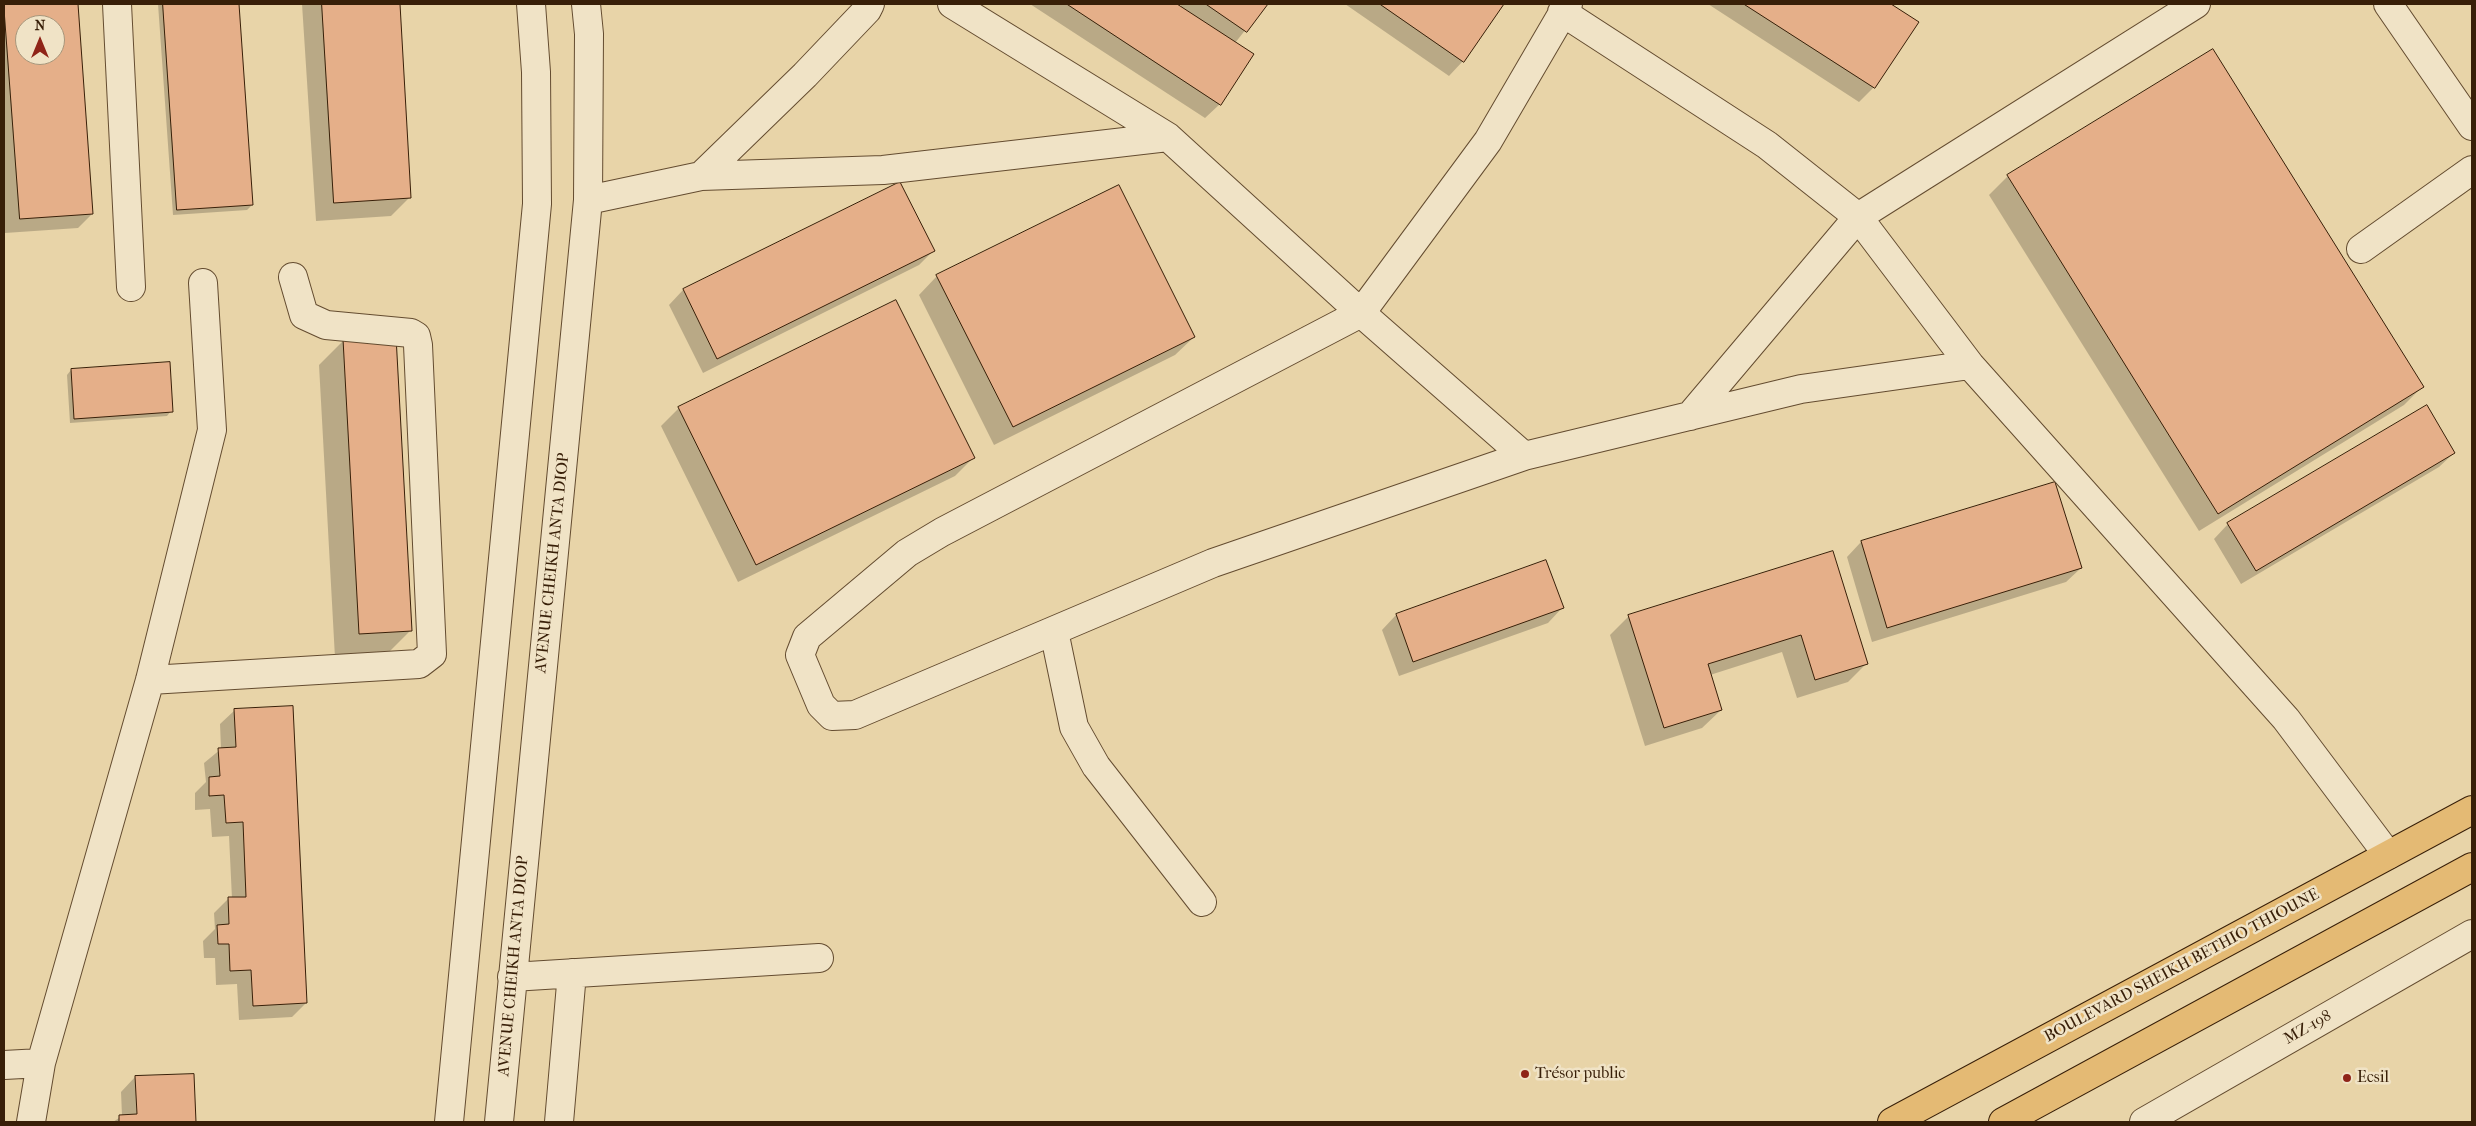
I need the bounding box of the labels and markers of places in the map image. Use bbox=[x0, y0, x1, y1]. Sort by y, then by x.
place label: Trésor public bbox=[1535, 1064, 1625, 1084]
marker: Trésor public bbox=[1519, 1068, 1531, 1080]
place label: Ecsil bbox=[2357, 1068, 2389, 1088]
marker: Ecsil bbox=[2341, 1072, 2353, 1084]

